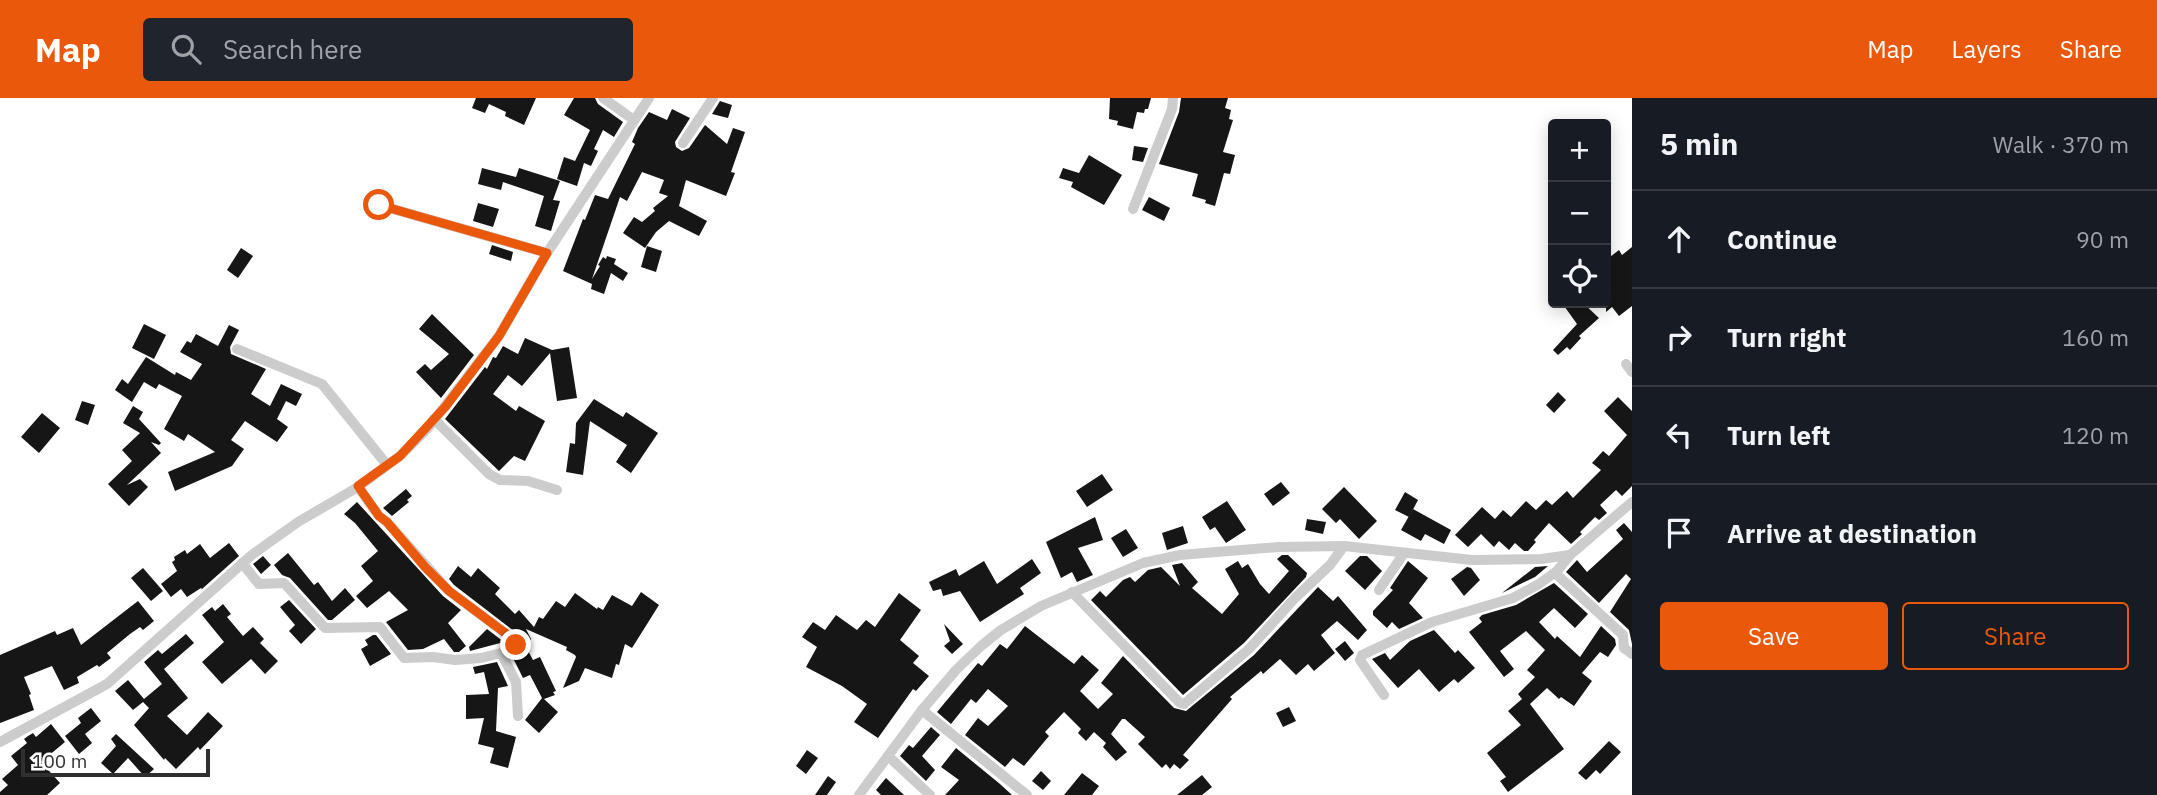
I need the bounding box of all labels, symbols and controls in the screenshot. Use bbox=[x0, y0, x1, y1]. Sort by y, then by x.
search box bbox=[143, 18, 633, 81]
text: Map bbox=[35, 28, 101, 71]
icon: search bbox=[167, 30, 205, 68]
text: Search here bbox=[223, 32, 362, 66]
text: Map bbox=[1867, 33, 1914, 65]
text: Layers bbox=[1952, 33, 2022, 65]
text: Share bbox=[2060, 33, 2122, 65]
map controls bbox=[1548, 119, 1611, 308]
button: + bbox=[1548, 119, 1611, 182]
text: 5 min bbox=[1660, 124, 1738, 163]
text: Walk · 370 m bbox=[1993, 129, 2129, 159]
button: − bbox=[1548, 182, 1611, 245]
route start bbox=[363, 189, 394, 220]
icon: ahead bbox=[1660, 220, 1698, 258]
text: Continue bbox=[1727, 222, 1837, 256]
text: 90 m bbox=[2076, 224, 2129, 254]
button: locate bbox=[1548, 245, 1611, 308]
icon: right bbox=[1660, 318, 1698, 356]
text: Turn right bbox=[1727, 320, 1846, 354]
text: 160 m bbox=[2062, 322, 2129, 352]
icon: left bbox=[1660, 416, 1698, 454]
text: Turn left bbox=[1727, 418, 1830, 452]
text: 120 m bbox=[2062, 420, 2129, 450]
icon: arrive bbox=[1660, 514, 1698, 552]
text: Arrive at destination bbox=[1727, 516, 1977, 550]
button: Save bbox=[1660, 602, 1888, 670]
button: Share bbox=[1902, 602, 2129, 670]
route end bbox=[500, 629, 531, 660]
scale bar bbox=[21, 746, 210, 778]
text: 100 m bbox=[32, 749, 87, 773]

